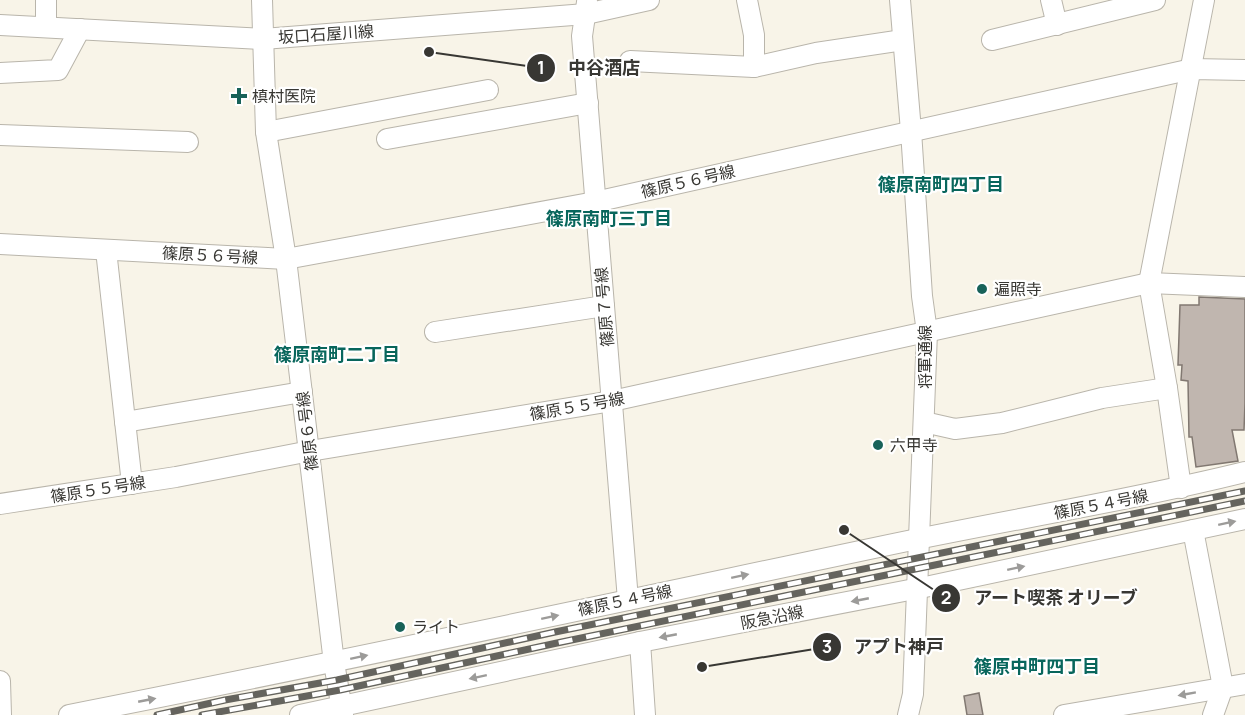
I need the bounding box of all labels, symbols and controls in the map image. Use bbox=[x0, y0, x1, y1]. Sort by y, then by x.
street label: 坂口石屋川線 bbox=[277, 20, 375, 48]
callout: 中谷酒店 bbox=[526, 50, 652, 86]
text: 1 bbox=[537, 55, 545, 79]
text: 中谷酒店 bbox=[568, 55, 640, 79]
place label: 槙村医院 bbox=[252, 85, 316, 107]
marker: 槙村医院 bbox=[230, 87, 248, 105]
street label: 篠原５６号線 bbox=[639, 159, 737, 203]
district label: 篠原南町四丁目 bbox=[878, 172, 1004, 196]
district label: 篠原南町三丁目 bbox=[546, 206, 672, 230]
street label: 篠原５６号線 bbox=[161, 242, 259, 268]
street label: 篠原７号線 bbox=[590, 266, 618, 348]
place label: 遍照寺 bbox=[994, 278, 1042, 300]
marker: 遍照寺 bbox=[975, 282, 989, 296]
street label: 将軍通線 bbox=[914, 325, 936, 389]
district label: 篠原南町二丁目 bbox=[274, 342, 400, 366]
street label: 篠原５５号線 bbox=[528, 387, 626, 425]
street label: 篠原６号線 bbox=[291, 390, 323, 472]
place label: 六甲寺 bbox=[890, 434, 938, 456]
marker: 六甲寺 bbox=[871, 438, 885, 452]
street label: 篠原５５号線 bbox=[49, 471, 147, 507]
street label: 篠原５４号線 bbox=[1052, 484, 1150, 524]
one-way arrow bbox=[1218, 518, 1237, 527]
one-way arrow bbox=[1006, 563, 1025, 572]
one-way arrow bbox=[731, 571, 750, 580]
street label: 篠原５４号線 bbox=[576, 579, 674, 621]
callout: アート喫茶 オリーブ bbox=[931, 580, 1150, 616]
text: 2 bbox=[941, 585, 951, 609]
text: アート喫茶 オリーブ bbox=[974, 585, 1138, 609]
one-way arrow bbox=[850, 596, 869, 605]
street label: 阪急沿線 bbox=[738, 600, 806, 634]
one-way arrow bbox=[540, 611, 559, 621]
place label: ライト bbox=[412, 616, 460, 638]
marker: ライト bbox=[393, 620, 407, 634]
callout: アプト神戸 bbox=[812, 629, 956, 665]
one-way arrow bbox=[659, 632, 678, 641]
text: 3 bbox=[822, 634, 832, 658]
text: アプト神戸 bbox=[854, 634, 944, 658]
one-way arrow bbox=[350, 652, 368, 662]
district label: 篠原中町四丁目 bbox=[974, 654, 1100, 678]
one-way arrow bbox=[468, 673, 487, 682]
one-way arrow bbox=[1178, 689, 1197, 698]
one-way arrow bbox=[138, 695, 157, 704]

